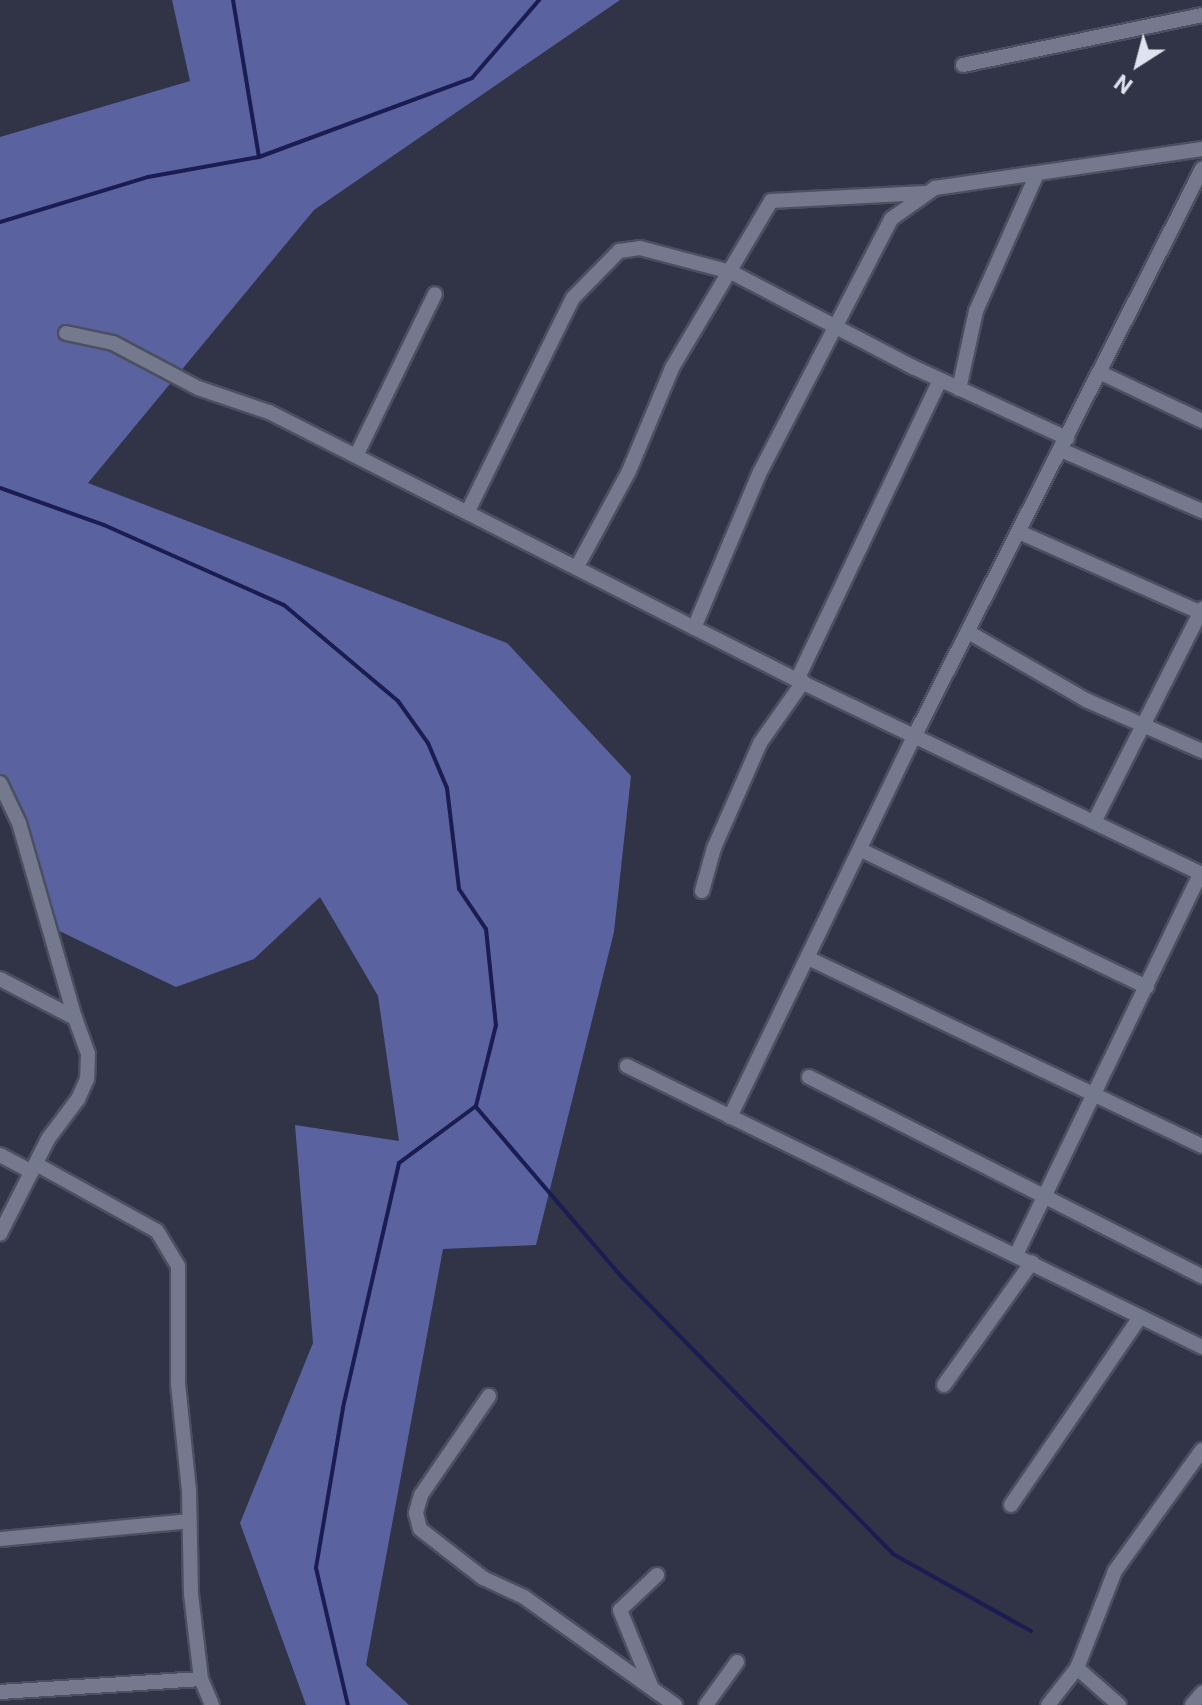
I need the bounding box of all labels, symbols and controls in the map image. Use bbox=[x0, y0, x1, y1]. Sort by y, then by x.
north arrow bbox=[1098, 24, 1178, 104]
text: N bbox=[1110, 69, 1137, 98]

